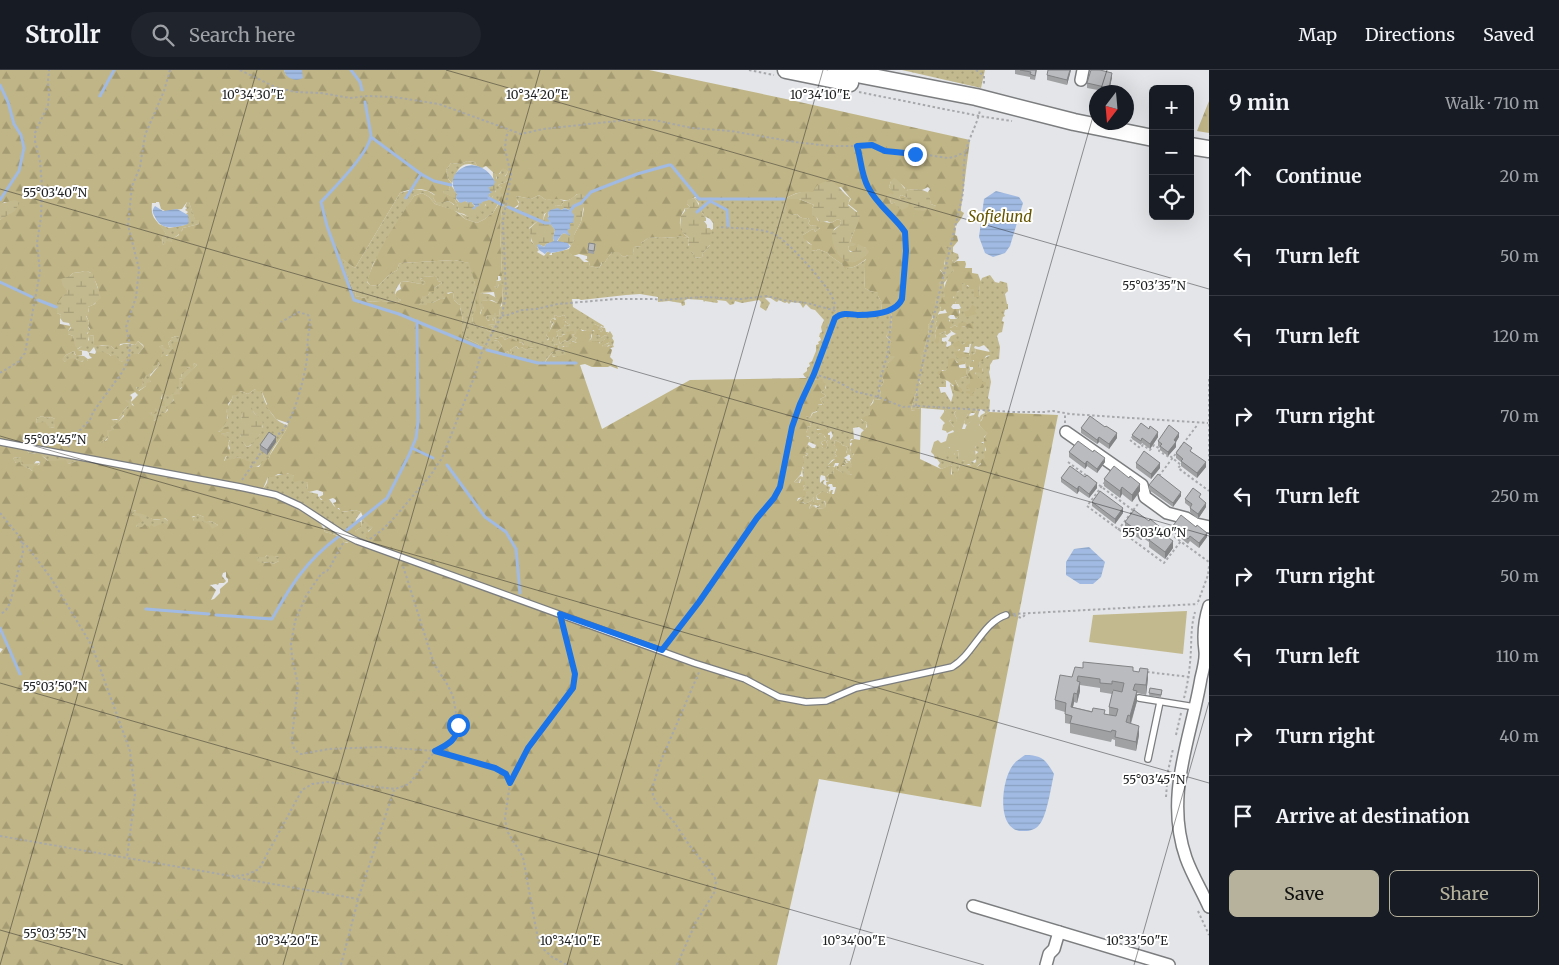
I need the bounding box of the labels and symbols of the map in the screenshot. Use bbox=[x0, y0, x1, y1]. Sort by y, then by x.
north arrow bbox=[1089, 85, 1134, 130]
text: 10°34'30"E bbox=[222, 87, 284, 102]
text: 10°34'20"E bbox=[506, 87, 568, 102]
text: 10°34'10"E bbox=[790, 87, 850, 102]
route end bbox=[904, 143, 927, 166]
text: 55°03'40"N bbox=[23, 185, 88, 200]
park label: Sofielund bbox=[968, 207, 1032, 226]
text: 55°03'35"N bbox=[1122, 278, 1186, 293]
text: 55°03'45"N bbox=[24, 432, 87, 447]
text: 55°03'40"N bbox=[1122, 525, 1187, 540]
text: 55°03'50"N bbox=[23, 679, 88, 694]
route start bbox=[447, 714, 470, 737]
text: 55°03'45"N bbox=[1123, 772, 1186, 787]
text: 55°03'55"N bbox=[23, 926, 87, 941]
text: 10°34'20"E bbox=[256, 933, 318, 948]
text: 10°34'10"E bbox=[540, 933, 600, 948]
text: 10°34'00"E bbox=[823, 933, 886, 948]
text: 10°33'50"E bbox=[1106, 933, 1168, 948]

